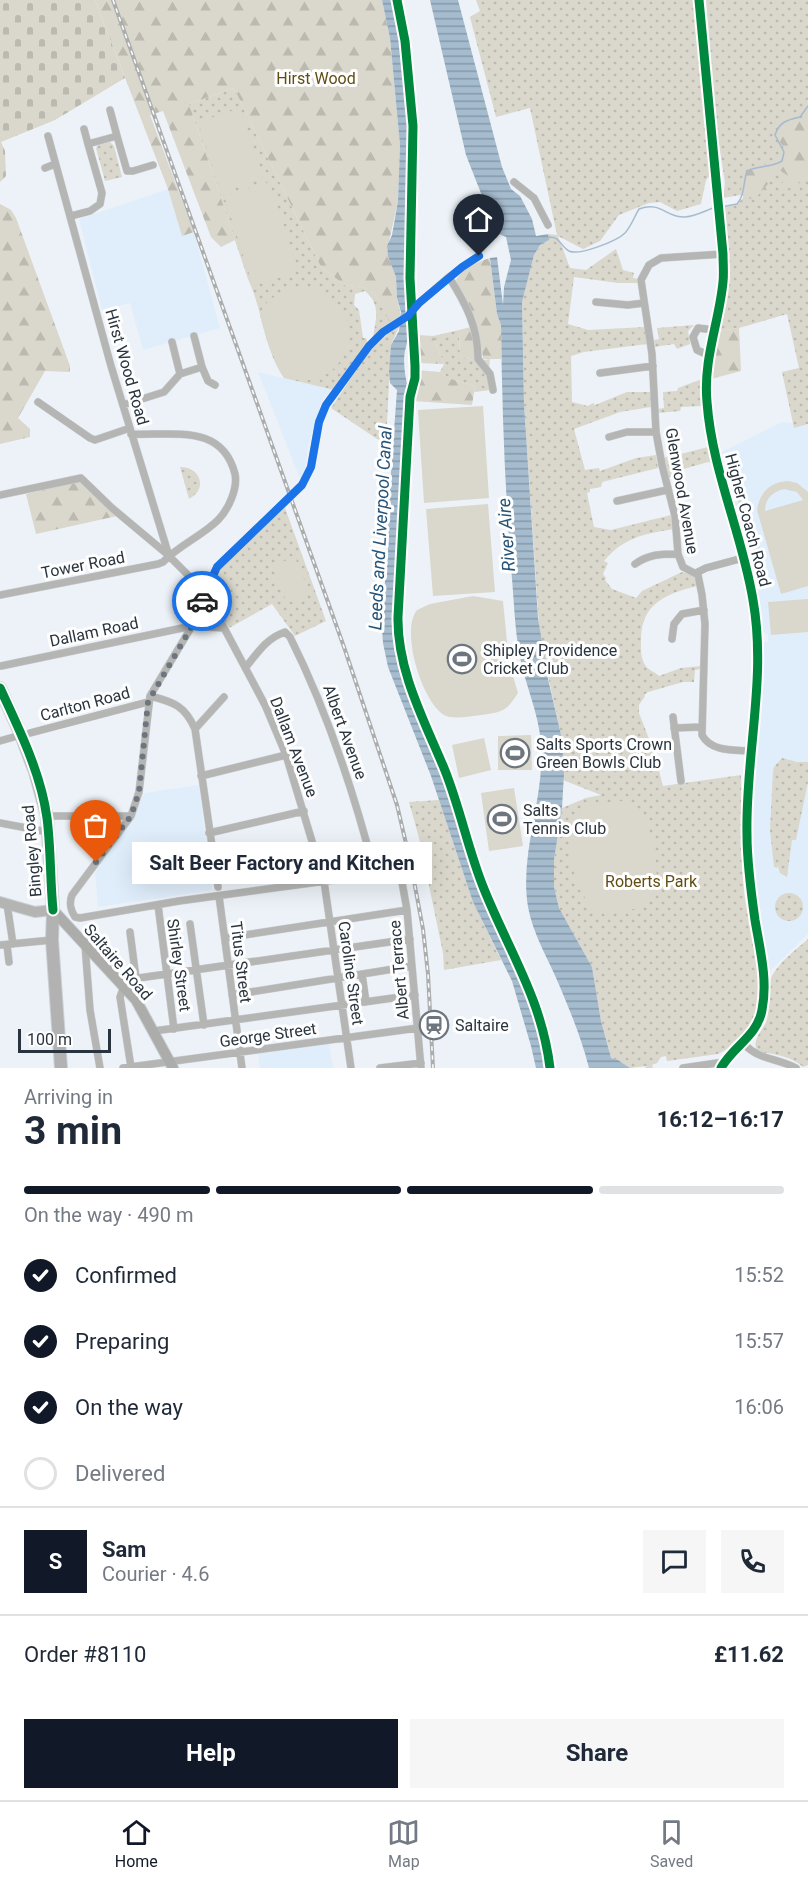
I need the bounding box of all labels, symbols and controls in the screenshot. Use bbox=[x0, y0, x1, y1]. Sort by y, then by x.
park label: Hirst Wood bbox=[276, 69, 356, 88]
pin bbox=[453, 194, 504, 256]
icon: home bbox=[462, 203, 495, 236]
street label: Hirst Wood Road bbox=[101, 307, 153, 427]
water label: Leeds and Liverpool Canal bbox=[364, 425, 396, 631]
street label: Glenwood Avenue bbox=[662, 426, 702, 556]
street label: Higher Coach Road bbox=[721, 451, 775, 589]
water label: River Aire bbox=[493, 498, 519, 572]
street label: Tower Road bbox=[40, 548, 126, 582]
courier bbox=[172, 571, 232, 631]
icon: car bbox=[186, 585, 219, 618]
street label: Dallam Road bbox=[48, 613, 140, 651]
place label: Shipley Providence Cricket Club bbox=[483, 641, 617, 678]
sports icon: Shipley Providence Cricket Club bbox=[446, 643, 478, 675]
street label: Albert Avenue bbox=[319, 682, 371, 782]
street label: Carlton Road bbox=[38, 683, 132, 725]
street label: Dallam Avenue bbox=[266, 694, 322, 800]
place label: Salts Sports Crown Green Bowls Club bbox=[536, 735, 672, 772]
sports icon: Salts Sports Crown Green Bowls Club bbox=[499, 737, 531, 769]
pin bbox=[70, 800, 121, 862]
place label: Salts Tennis Club bbox=[523, 801, 606, 838]
sports icon: Salts Tennis Club bbox=[486, 803, 518, 835]
street label: Bingley Road bbox=[19, 804, 45, 898]
icon: bag bbox=[79, 809, 112, 842]
callout: Salt Beer Factory and Kitchen bbox=[132, 841, 432, 883]
text: Salt Beer Factory and Kitchen bbox=[149, 851, 415, 875]
park label: Roberts Park bbox=[605, 872, 698, 891]
street label: Shirley Street bbox=[163, 917, 195, 1013]
street label: Albert Terrace bbox=[385, 919, 413, 1021]
street label: Saltaire Road bbox=[80, 920, 156, 1004]
street label: Titus Street bbox=[227, 920, 255, 1004]
street label: Caroline Street bbox=[334, 920, 368, 1026]
station icon: Saltaire bbox=[418, 1009, 450, 1041]
place label: Saltaire bbox=[455, 1016, 509, 1035]
street label: George Street bbox=[218, 1019, 318, 1051]
scale bar bbox=[18, 1026, 111, 1054]
text: 100 m bbox=[27, 1030, 72, 1049]
text: Arriving in bbox=[24, 1085, 113, 1109]
text: 16:12–16:17 bbox=[657, 1107, 784, 1132]
text: 3 min bbox=[24, 1108, 122, 1154]
text: On the way · 490 m bbox=[24, 1203, 193, 1227]
icon: check bbox=[24, 1259, 57, 1292]
text: Confirmed bbox=[75, 1263, 177, 1288]
text: 15:52 bbox=[734, 1263, 784, 1287]
icon: check bbox=[24, 1325, 57, 1358]
text: Preparing bbox=[75, 1329, 169, 1354]
text: 15:57 bbox=[734, 1329, 784, 1353]
icon: check bbox=[24, 1391, 57, 1424]
text: On the way bbox=[75, 1395, 183, 1420]
text: 16:06 bbox=[734, 1395, 784, 1419]
text: Delivered bbox=[75, 1461, 165, 1486]
button: chat bbox=[643, 1530, 706, 1593]
button: phone bbox=[721, 1530, 784, 1593]
text: Sam bbox=[102, 1537, 146, 1562]
text: S bbox=[49, 1549, 62, 1574]
text: Courier · 4.6 bbox=[102, 1562, 209, 1586]
text: Order #8110 bbox=[24, 1642, 146, 1667]
text: £11.62 bbox=[714, 1642, 784, 1667]
button: Help bbox=[24, 1719, 398, 1788]
button: Share bbox=[410, 1719, 784, 1788]
tab: Home bbox=[115, 1816, 158, 1871]
tab: Map bbox=[387, 1816, 420, 1871]
tab: Saved bbox=[650, 1816, 693, 1871]

